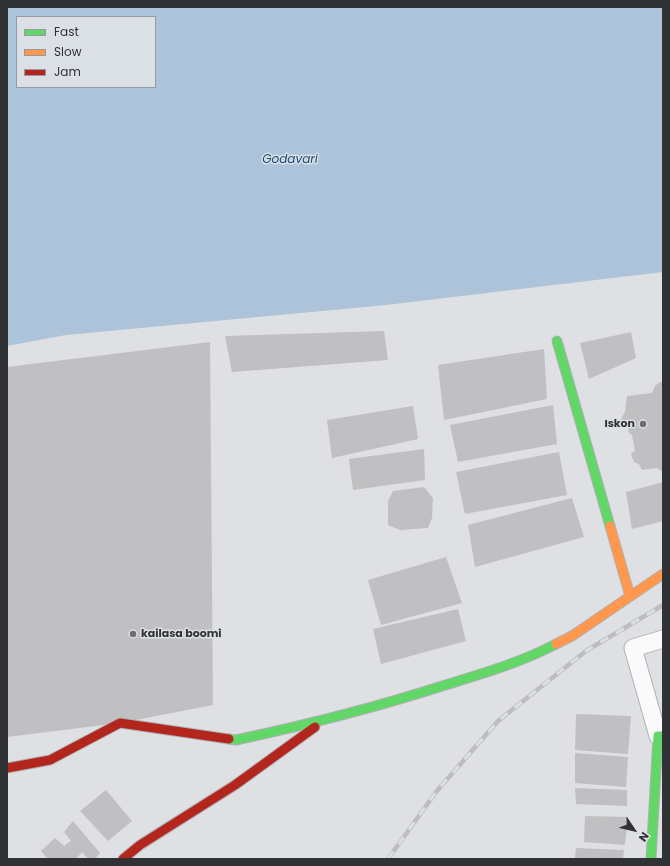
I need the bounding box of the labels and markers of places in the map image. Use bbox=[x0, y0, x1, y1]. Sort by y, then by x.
place label: Iskon bbox=[604, 417, 635, 431]
marker: Iskon bbox=[638, 419, 648, 429]
place label: kailasa boomi bbox=[141, 627, 222, 641]
marker: kailasa boomi bbox=[128, 629, 138, 639]

